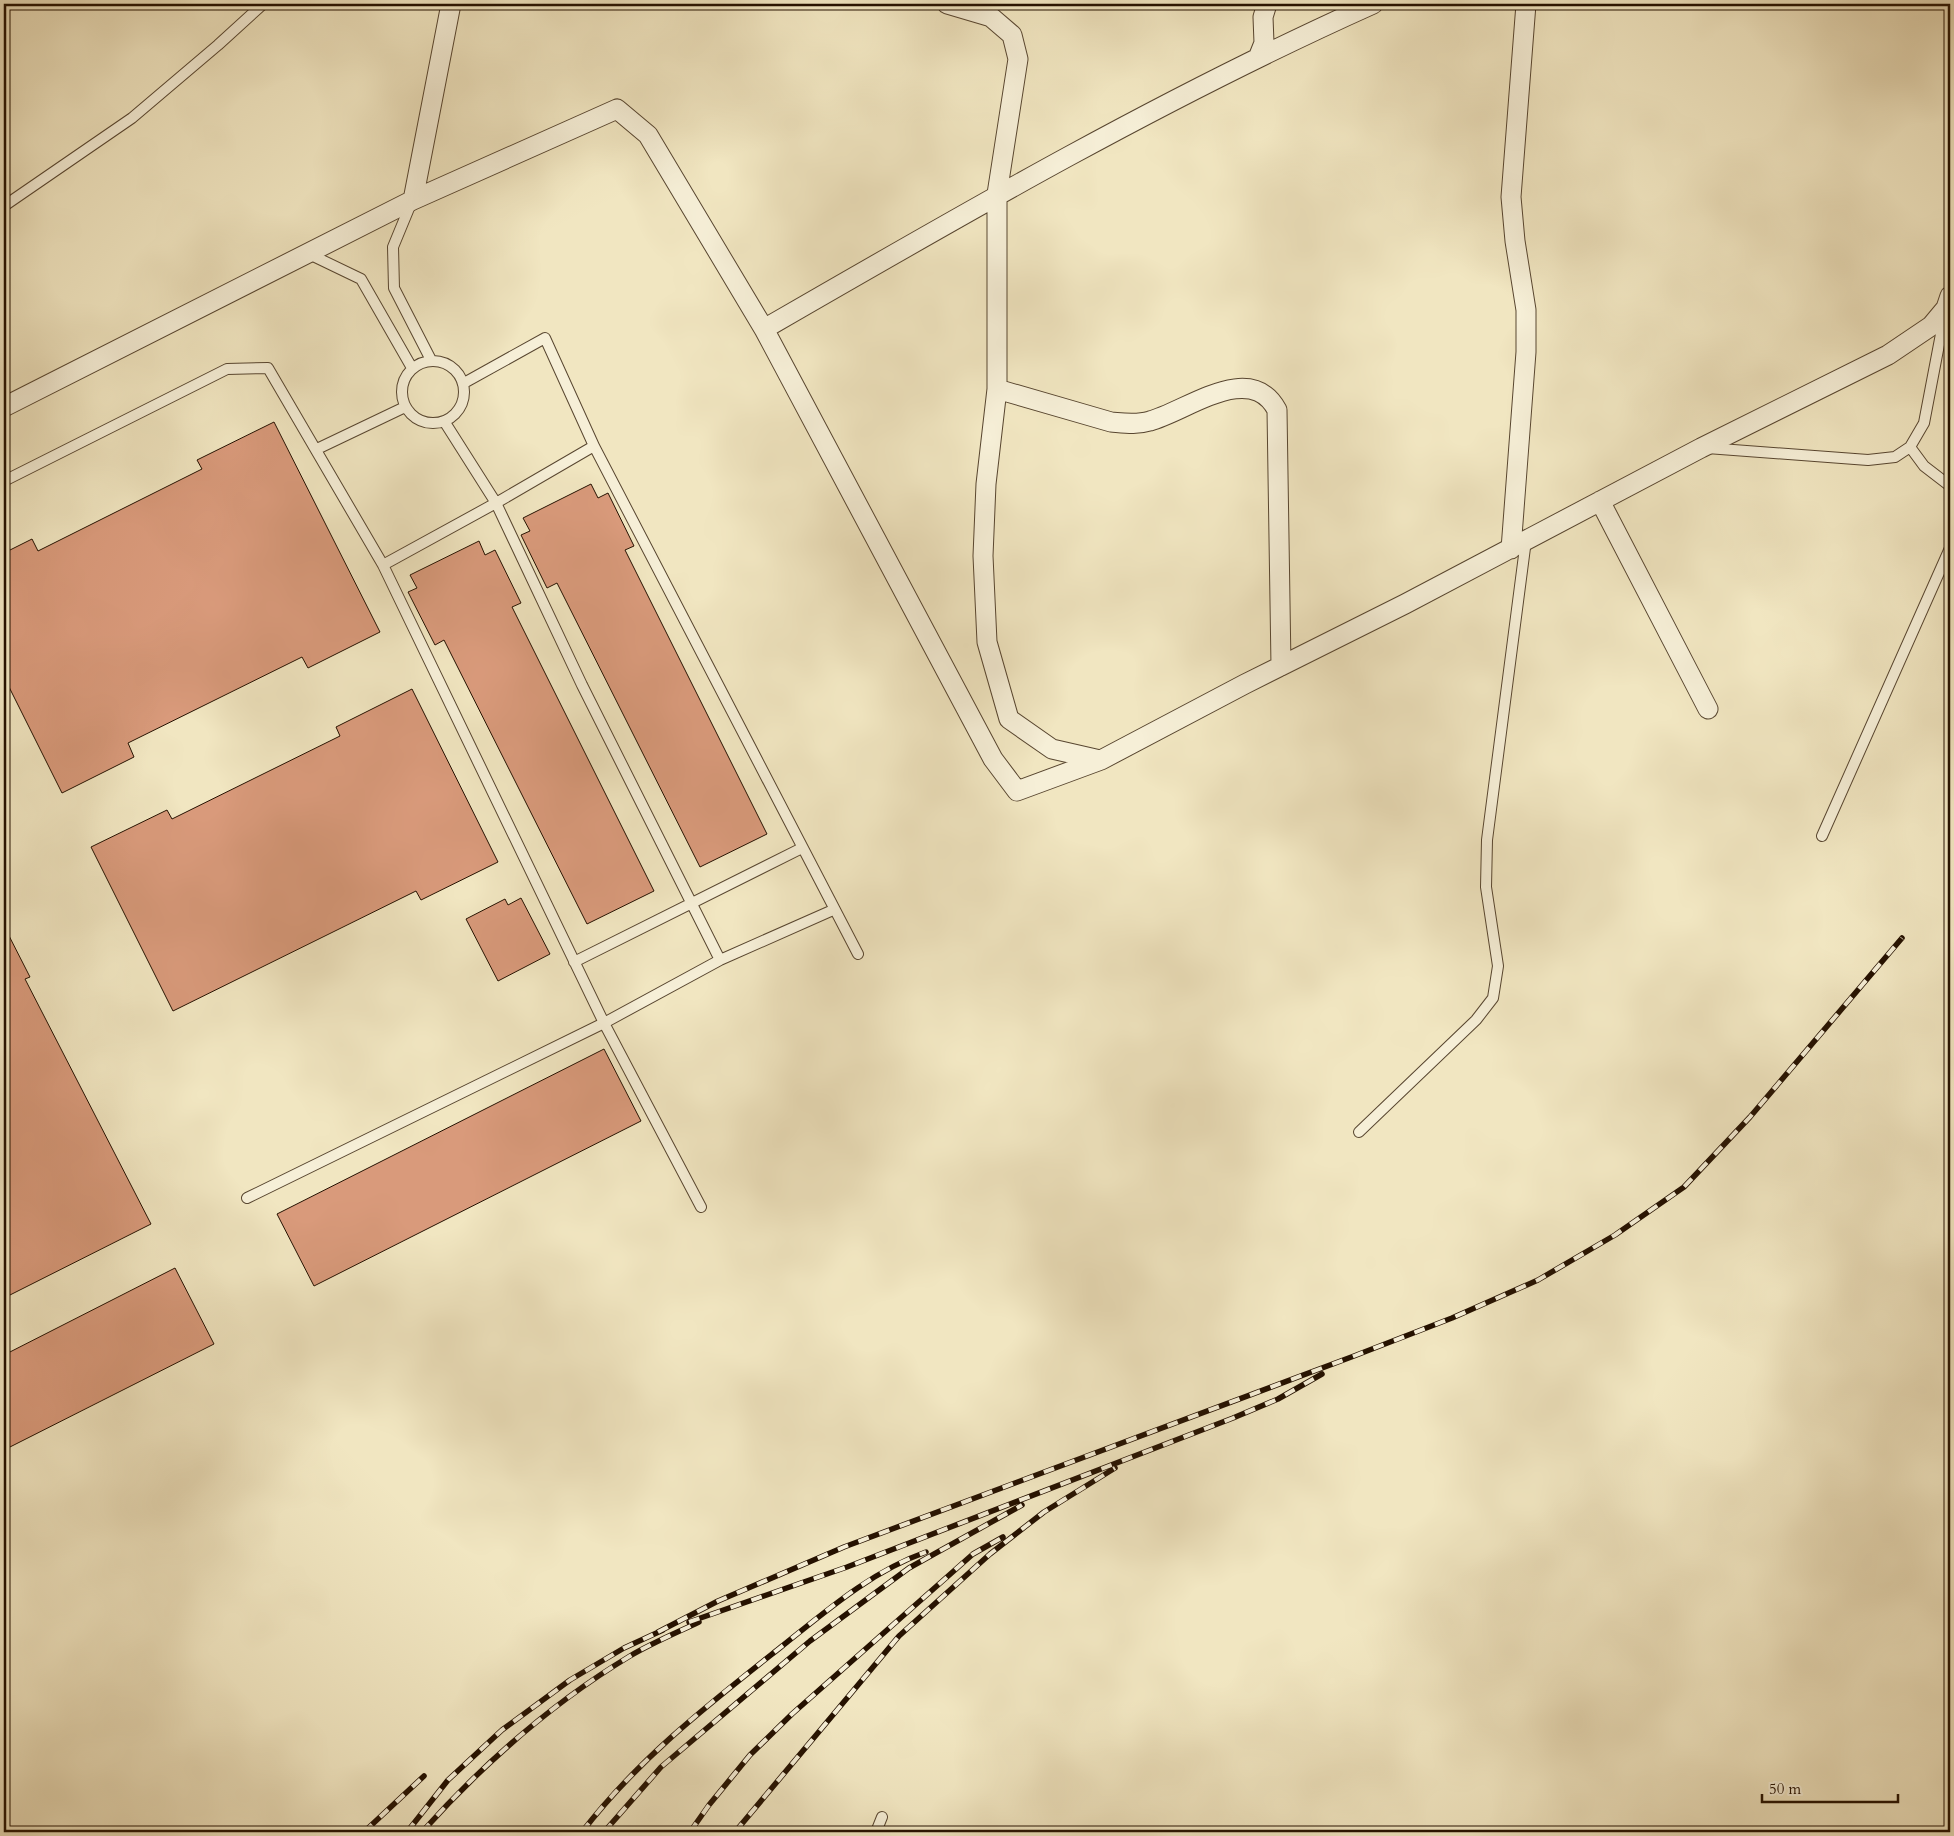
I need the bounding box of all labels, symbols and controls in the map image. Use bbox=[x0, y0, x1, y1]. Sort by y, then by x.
scale bar bbox=[1762, 1771, 1898, 1803]
text: 50 m bbox=[1769, 1779, 1801, 1799]

